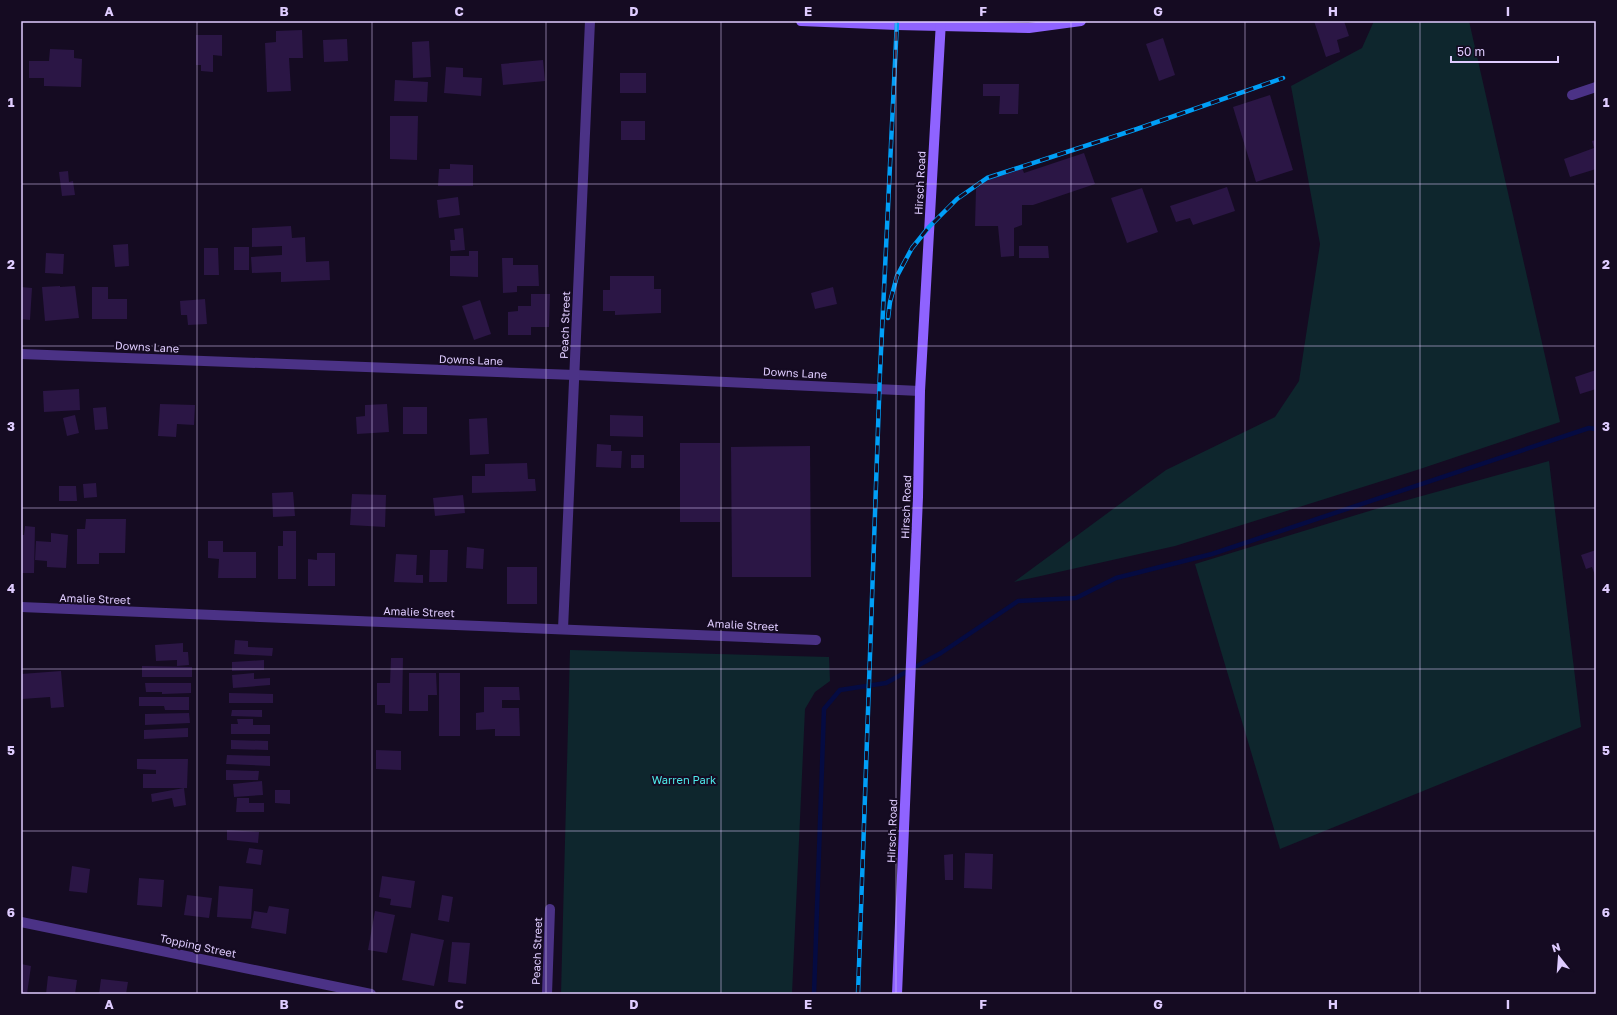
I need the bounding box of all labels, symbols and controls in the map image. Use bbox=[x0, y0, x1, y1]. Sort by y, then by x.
text: A bbox=[104, 3, 114, 19]
text: B bbox=[279, 3, 289, 19]
text: C bbox=[454, 3, 464, 19]
text: D bbox=[629, 3, 639, 19]
text: E bbox=[804, 3, 812, 19]
text: F bbox=[979, 3, 987, 19]
text: G bbox=[1153, 3, 1163, 19]
text: H bbox=[1328, 3, 1338, 19]
text: I bbox=[1506, 3, 1510, 19]
scale bar bbox=[1451, 38, 1558, 64]
text: 50 m bbox=[1457, 44, 1485, 59]
text: 1 bbox=[8, 94, 15, 110]
text: 1 bbox=[1603, 94, 1610, 110]
street label: Hirsch Road bbox=[911, 151, 928, 215]
text: 2 bbox=[7, 256, 15, 272]
text: 2 bbox=[1602, 256, 1610, 272]
street label: Peach Street bbox=[557, 291, 572, 359]
street label: Downs Lane bbox=[115, 338, 179, 355]
street label: Downs Lane bbox=[439, 352, 503, 367]
street label: Downs Lane bbox=[763, 364, 827, 381]
text: 3 bbox=[7, 418, 15, 434]
text: 3 bbox=[1602, 418, 1610, 434]
street label: Hirsch Road bbox=[898, 475, 913, 539]
text: 4 bbox=[7, 580, 15, 596]
text: 4 bbox=[1602, 580, 1610, 596]
street label: Amalie Street bbox=[59, 591, 131, 606]
street label: Amalie Street bbox=[383, 604, 455, 619]
street label: Amalie Street bbox=[707, 616, 779, 633]
text: 5 bbox=[7, 742, 15, 758]
text: 5 bbox=[1602, 742, 1610, 758]
park label: Warren Park bbox=[652, 773, 716, 786]
street label: Hirsch Road bbox=[884, 799, 899, 863]
text: 6 bbox=[7, 904, 15, 920]
text: 6 bbox=[1602, 904, 1610, 920]
street label: Peach Street bbox=[529, 917, 544, 985]
street label: Topping Street bbox=[159, 931, 237, 960]
north arrow bbox=[1539, 937, 1579, 977]
text: N bbox=[1550, 940, 1562, 954]
text: A bbox=[104, 996, 114, 1012]
text: B bbox=[279, 996, 289, 1012]
text: C bbox=[454, 996, 464, 1012]
text: D bbox=[629, 996, 639, 1012]
text: E bbox=[804, 996, 812, 1012]
text: F bbox=[979, 996, 987, 1012]
text: G bbox=[1153, 996, 1163, 1012]
text: H bbox=[1328, 996, 1338, 1012]
text: I bbox=[1506, 996, 1510, 1012]

